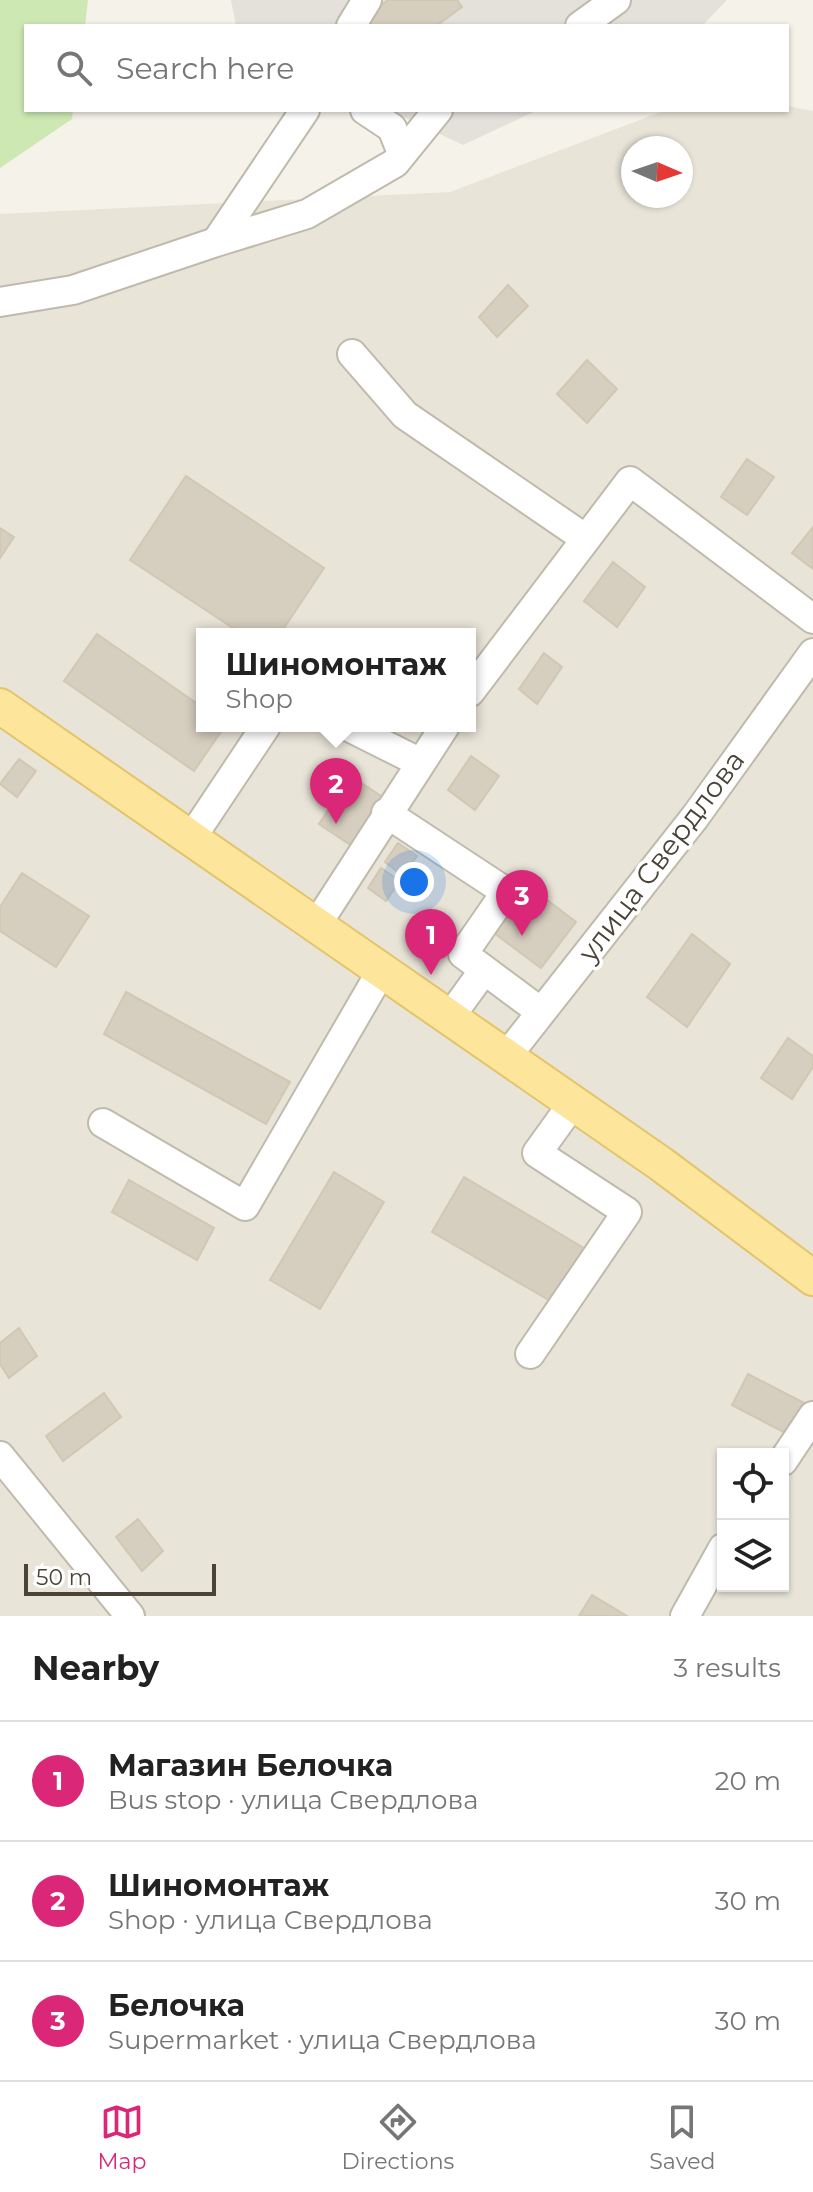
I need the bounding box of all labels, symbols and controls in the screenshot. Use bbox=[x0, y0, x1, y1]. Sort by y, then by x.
search box bbox=[24, 24, 789, 112]
icon: search bbox=[52, 46, 96, 90]
text: Search here bbox=[116, 50, 294, 87]
north arrow bbox=[621, 136, 693, 208]
popup bbox=[196, 628, 476, 732]
text: Шиномонтаж bbox=[225, 646, 447, 683]
text: Shop bbox=[225, 683, 293, 715]
street label: улица Свердлова bbox=[570, 744, 751, 969]
pin: 2 bbox=[310, 758, 362, 824]
your location bbox=[394, 862, 434, 902]
pin: 3 bbox=[496, 870, 548, 936]
pin: 1 bbox=[405, 909, 457, 975]
map controls bbox=[717, 1448, 789, 1592]
button: locate bbox=[717, 1448, 789, 1520]
button: layers bbox=[717, 1520, 789, 1592]
scale bar bbox=[24, 1560, 216, 1596]
text: 50 m bbox=[36, 1564, 92, 1591]
text: Nearby bbox=[32, 1647, 159, 1689]
text: 3 results bbox=[674, 1652, 781, 1684]
text: Магазин Белочка bbox=[108, 1747, 393, 1784]
text: 1 bbox=[53, 1765, 63, 1797]
text: 20 m bbox=[715, 1765, 781, 1797]
text: Bus stop · улица Свердлова bbox=[108, 1784, 479, 1816]
text: Шиномонтаж bbox=[108, 1867, 329, 1904]
text: 2 bbox=[50, 1885, 66, 1917]
text: 30 m bbox=[715, 1885, 781, 1917]
text: Shop · улица Свердлова bbox=[108, 1904, 433, 1936]
text: Белочка bbox=[108, 1987, 245, 2024]
text: 3 bbox=[50, 2005, 66, 2037]
text: 30 m bbox=[715, 2005, 781, 2037]
text: Supermarket · улица Свердлова bbox=[108, 2024, 537, 2056]
tab: Map bbox=[98, 2100, 146, 2175]
tab: Directions bbox=[342, 2100, 454, 2175]
tab: Saved bbox=[649, 2100, 715, 2175]

